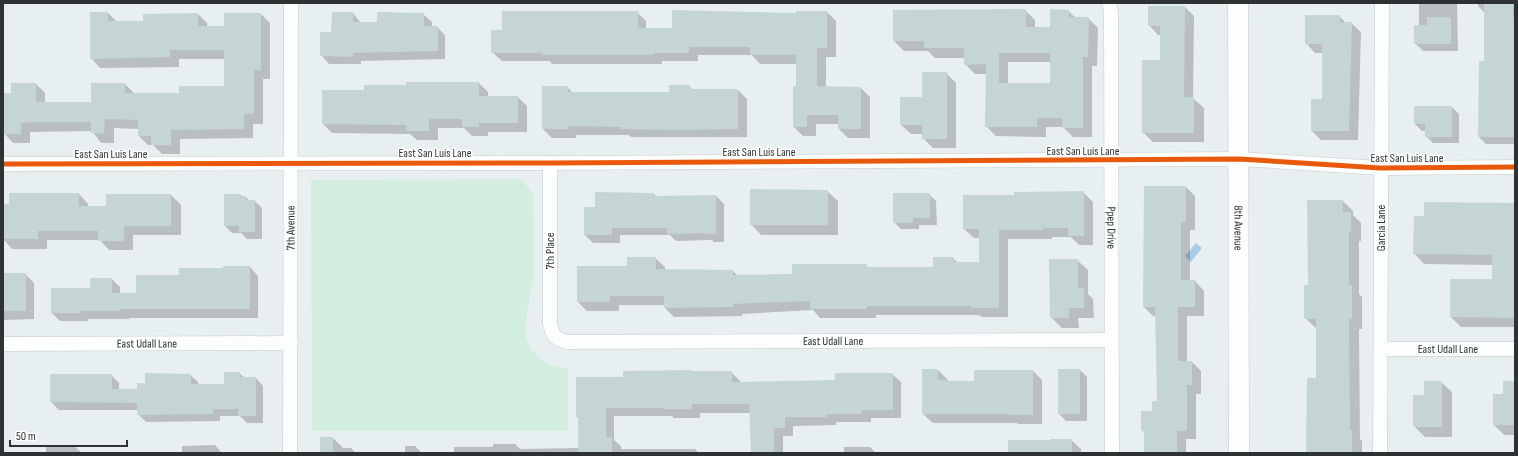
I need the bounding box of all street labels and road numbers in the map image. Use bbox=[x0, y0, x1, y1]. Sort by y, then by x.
street label: East San Luis Lane bbox=[1047, 144, 1120, 159]
street label: East San Luis Lane bbox=[723, 145, 796, 160]
street label: East San Luis Lane bbox=[399, 146, 472, 161]
street label: East San Luis Lane bbox=[75, 147, 148, 162]
street label: East San Luis Lane bbox=[1371, 151, 1444, 166]
street label: 7th Avenue bbox=[283, 205, 299, 251]
street label: 8th Avenue bbox=[1230, 205, 1246, 251]
street label: Garcia Lane bbox=[1374, 205, 1389, 251]
street label: Ppep Drive bbox=[1103, 206, 1119, 249]
street label: 7th Place bbox=[543, 232, 558, 270]
street label: East Udall Lane bbox=[803, 334, 863, 349]
street label: East Udall Lane bbox=[117, 336, 177, 352]
street label: East Udall Lane bbox=[1418, 342, 1478, 357]

